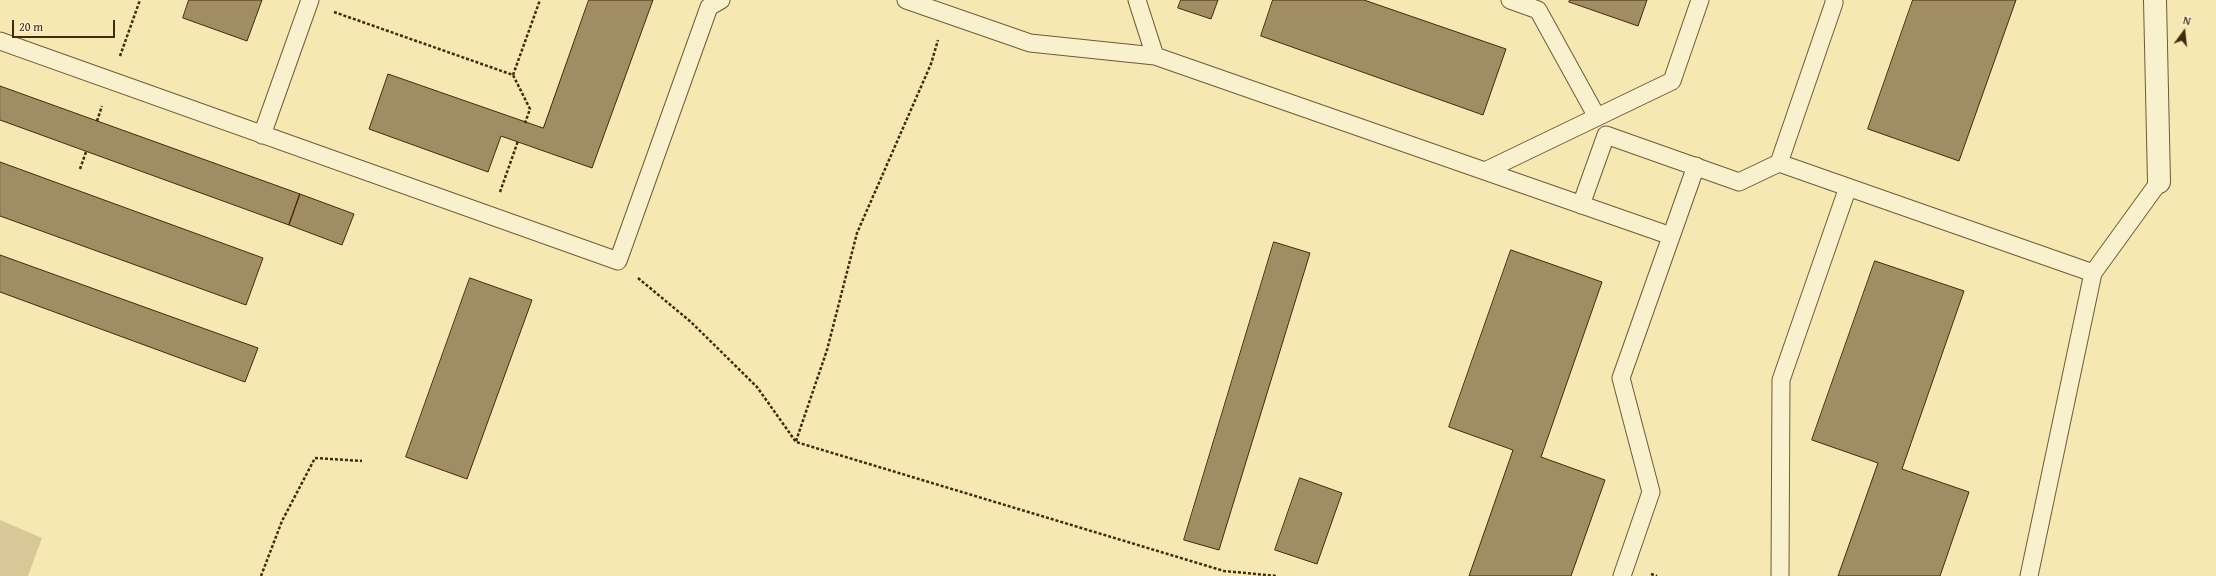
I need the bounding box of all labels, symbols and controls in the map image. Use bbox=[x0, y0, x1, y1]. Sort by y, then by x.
scale bar bbox=[14, 12, 117, 38]
north arrow bbox=[2164, 12, 2204, 52]
text: N bbox=[2181, 12, 2193, 29]
text: 20 m bbox=[19, 18, 43, 35]

